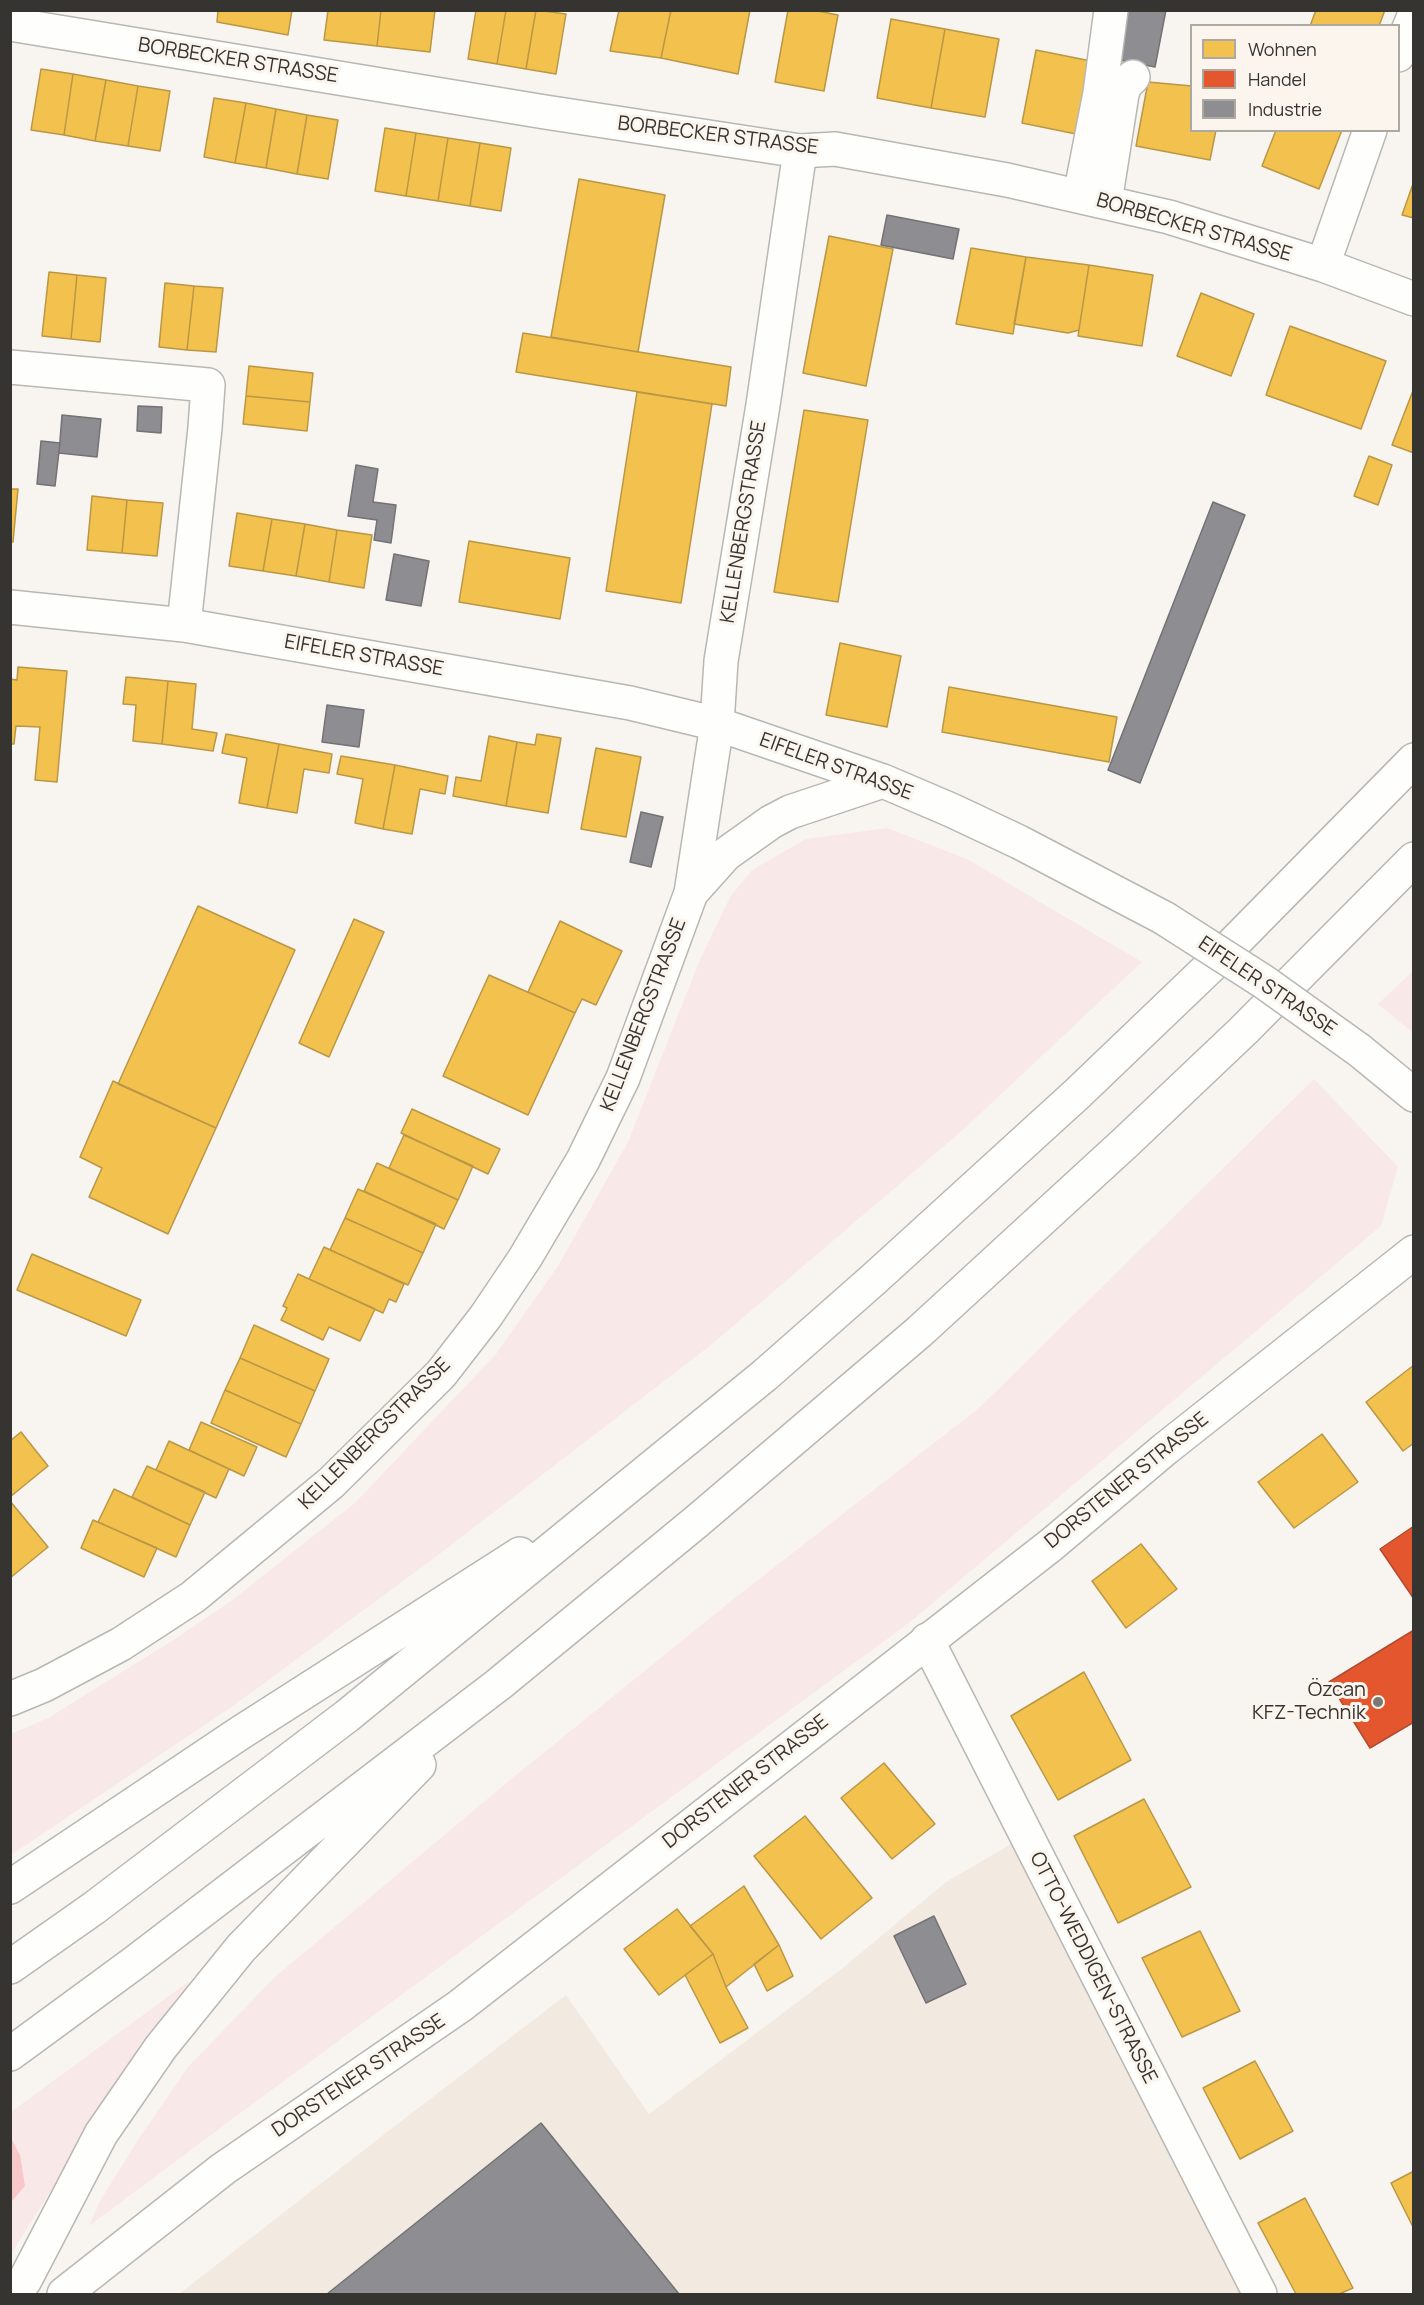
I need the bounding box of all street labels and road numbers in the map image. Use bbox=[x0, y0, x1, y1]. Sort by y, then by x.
street label: BORBECKER STRASSE bbox=[136, 33, 340, 89]
street label: BORBECKER STRASSE bbox=[616, 112, 820, 160]
street label: BORBECKER STRASSE bbox=[1094, 189, 1294, 267]
street label: KELLENBERGSTRASSE bbox=[716, 419, 772, 625]
street label: EIFELER STRASSE bbox=[283, 630, 445, 682]
street label: EIFELER STRASSE bbox=[756, 728, 916, 806]
street label: KELLENBERGSTRASSE bbox=[596, 915, 692, 1115]
street label: EIFELER STRASSE bbox=[1193, 932, 1341, 1042]
street label: KELLENBERGSTRASSE bbox=[294, 1353, 456, 1515]
street label: DORSTENER STRASSE bbox=[1040, 1408, 1214, 1554]
street label: DORSTENER STRASSE bbox=[658, 1710, 834, 1854]
street label: OTTO-WEDDIGEN-STRASSE bbox=[1024, 1848, 1162, 2088]
street label: DORSTENER STRASSE bbox=[268, 2009, 450, 2143]

